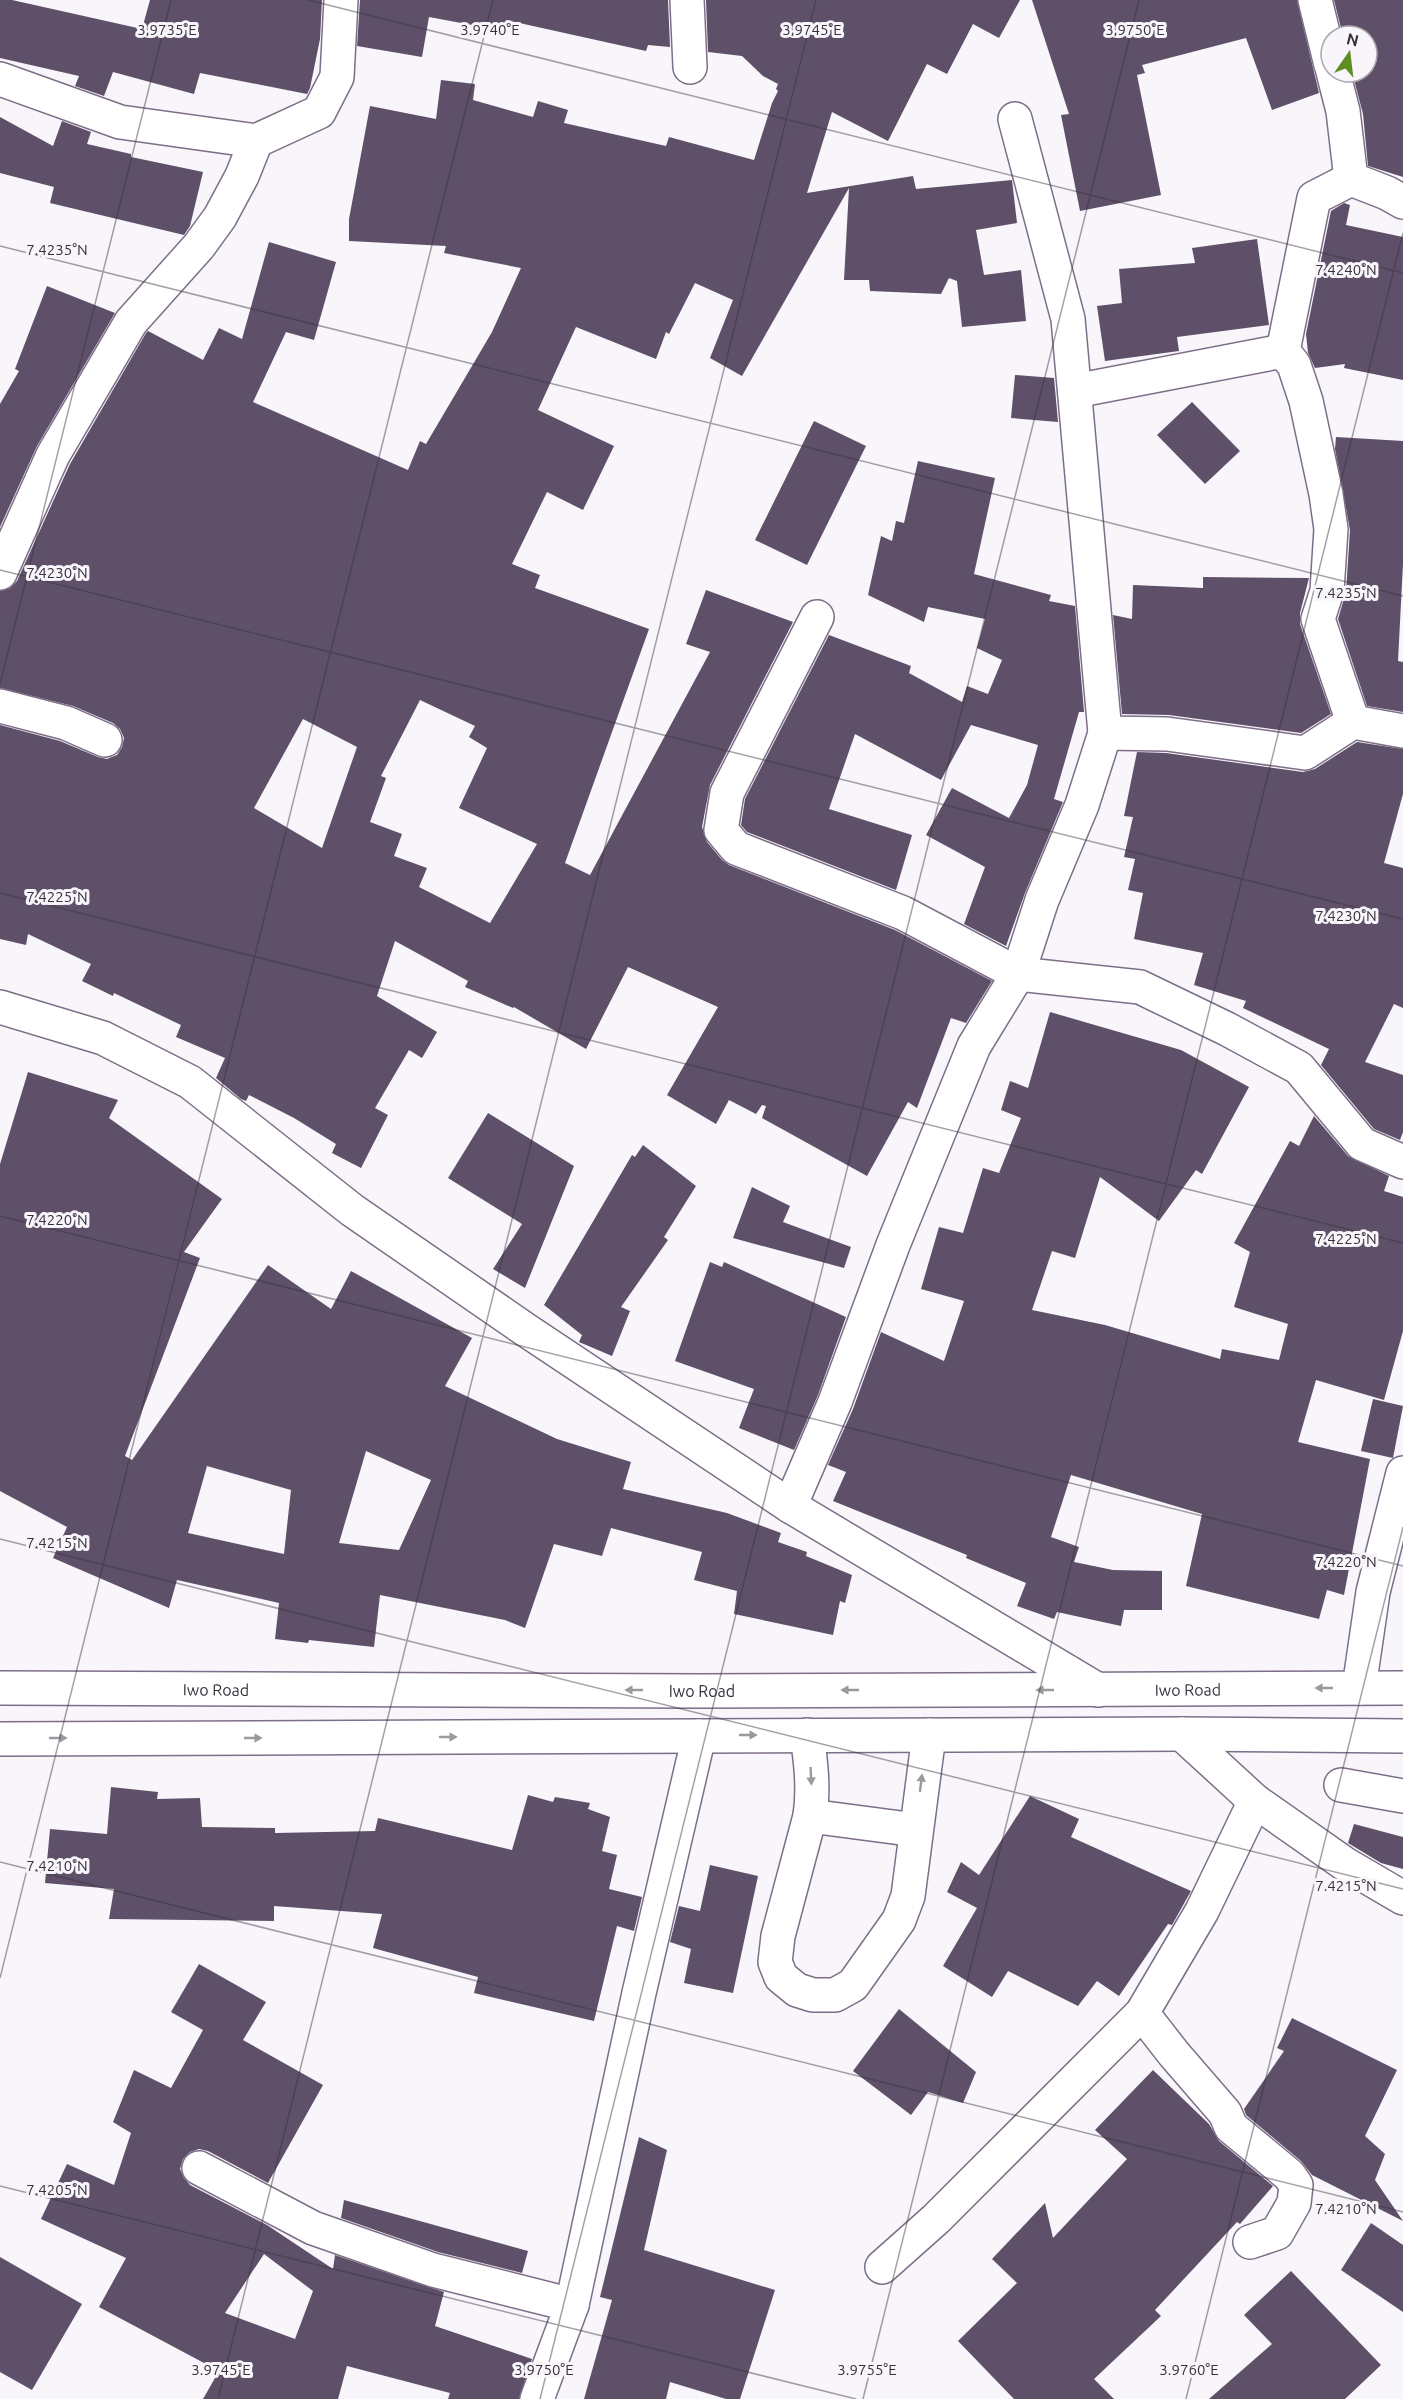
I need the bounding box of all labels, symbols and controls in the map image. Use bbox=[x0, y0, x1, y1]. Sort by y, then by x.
text: 3.9735°E bbox=[137, 21, 197, 38]
text: 3.9740°E bbox=[460, 21, 520, 38]
text: 3.9745°E bbox=[782, 21, 842, 38]
text: 3.9750°E bbox=[1105, 21, 1165, 38]
north arrow bbox=[1319, 24, 1379, 84]
text: N bbox=[1345, 29, 1361, 50]
text: 7.4235°N bbox=[26, 241, 88, 258]
text: 7.4240°N bbox=[1315, 261, 1377, 278]
text: 7.4230°N bbox=[26, 564, 88, 581]
text: 7.4235°N bbox=[1315, 584, 1377, 601]
text: 7.4225°N bbox=[26, 888, 88, 905]
text: 7.4230°N bbox=[1315, 907, 1377, 924]
text: 7.4220°N bbox=[26, 1211, 88, 1228]
text: 7.4225°N bbox=[1315, 1230, 1377, 1247]
text: 7.4215°N bbox=[26, 1534, 88, 1551]
text: 7.4220°N bbox=[1315, 1553, 1377, 1570]
street label: Iwo Road bbox=[183, 1680, 249, 1699]
street label: Iwo Road bbox=[1155, 1680, 1221, 1699]
street label: Iwo Road bbox=[669, 1682, 735, 1700]
one-way arrow bbox=[1314, 1683, 1333, 1693]
one-way arrow bbox=[624, 1685, 643, 1695]
one-way arrow bbox=[840, 1685, 859, 1695]
one-way arrow bbox=[1035, 1685, 1054, 1695]
one-way arrow bbox=[739, 1730, 758, 1740]
one-way arrow bbox=[439, 1732, 458, 1742]
one-way arrow bbox=[244, 1733, 263, 1743]
one-way arrow bbox=[49, 1734, 68, 1743]
one-way arrow bbox=[807, 1766, 816, 1785]
one-way arrow bbox=[917, 1773, 926, 1792]
text: 7.4210°N bbox=[26, 1857, 88, 1874]
text: 7.4215°N bbox=[1315, 1877, 1377, 1894]
text: 7.4205°N bbox=[26, 2181, 88, 2198]
text: 7.4210°N bbox=[1315, 2200, 1377, 2217]
text: 3.9745°E bbox=[191, 2361, 251, 2378]
text: 3.9750°E bbox=[514, 2361, 574, 2378]
text: 3.9755°E bbox=[837, 2361, 897, 2378]
text: 3.9760°E bbox=[1159, 2361, 1219, 2378]

